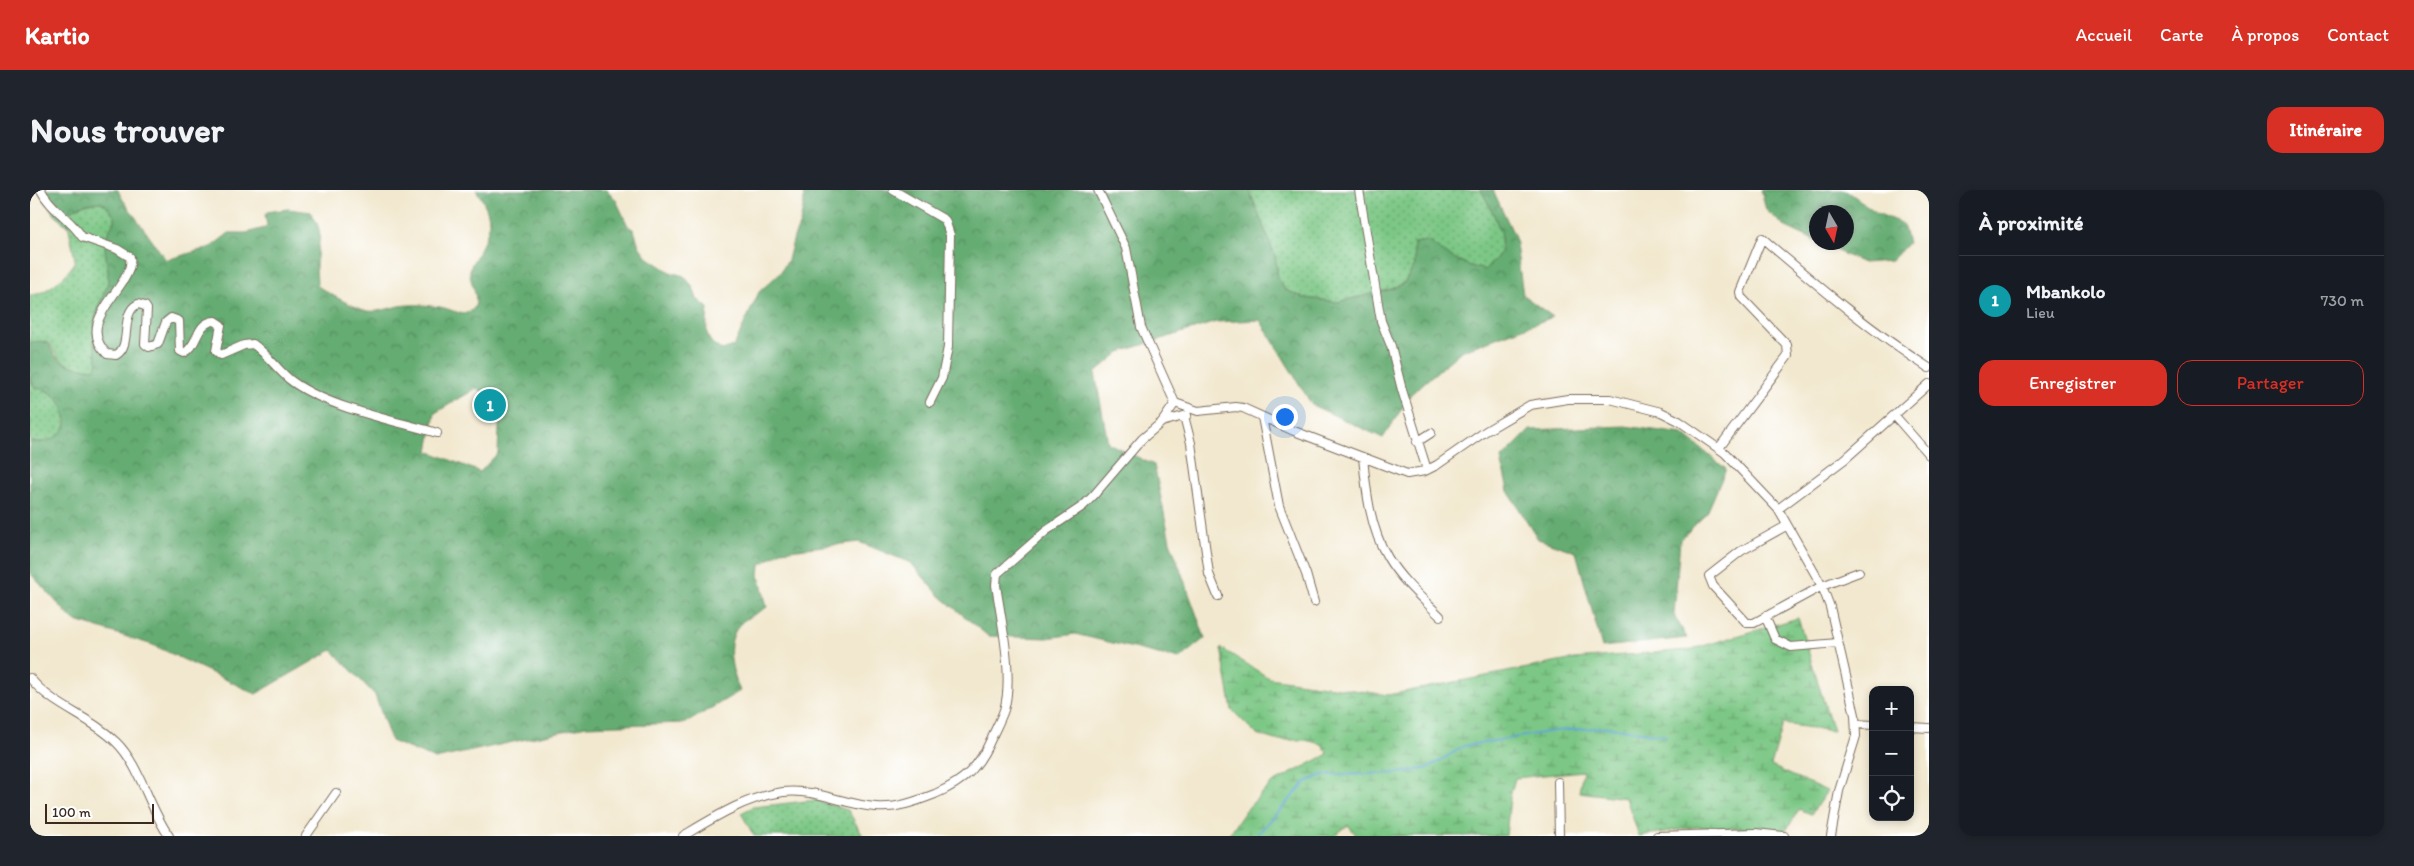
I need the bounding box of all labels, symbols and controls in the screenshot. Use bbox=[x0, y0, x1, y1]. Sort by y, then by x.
text: Kartio bbox=[25, 21, 90, 50]
text: Accueil bbox=[2076, 24, 2132, 46]
text: Carte bbox=[2160, 24, 2203, 46]
text: À propos bbox=[2231, 24, 2299, 46]
text: Contact bbox=[2327, 24, 2389, 46]
button: Itinéraire bbox=[2267, 107, 2384, 153]
text: Nous trouver bbox=[30, 109, 224, 151]
north arrow bbox=[1809, 205, 1854, 250]
text: À proximité bbox=[1979, 210, 2084, 235]
text: Mbankolo bbox=[2026, 280, 2105, 303]
text: 1 bbox=[1991, 291, 1999, 310]
text: 730 m bbox=[2320, 291, 2364, 310]
text: Lieu bbox=[2026, 303, 2055, 322]
button: Enregistrer bbox=[1979, 360, 2167, 406]
button: Partager bbox=[2177, 360, 2364, 406]
pin: 1 bbox=[474, 386, 506, 424]
your location bbox=[1272, 404, 1298, 430]
map controls bbox=[1869, 686, 1914, 821]
button: + bbox=[1869, 686, 1914, 731]
button: − bbox=[1869, 731, 1914, 776]
button: locate bbox=[1869, 776, 1914, 821]
scale bar bbox=[45, 801, 154, 824]
text: 100 m bbox=[52, 804, 91, 821]

